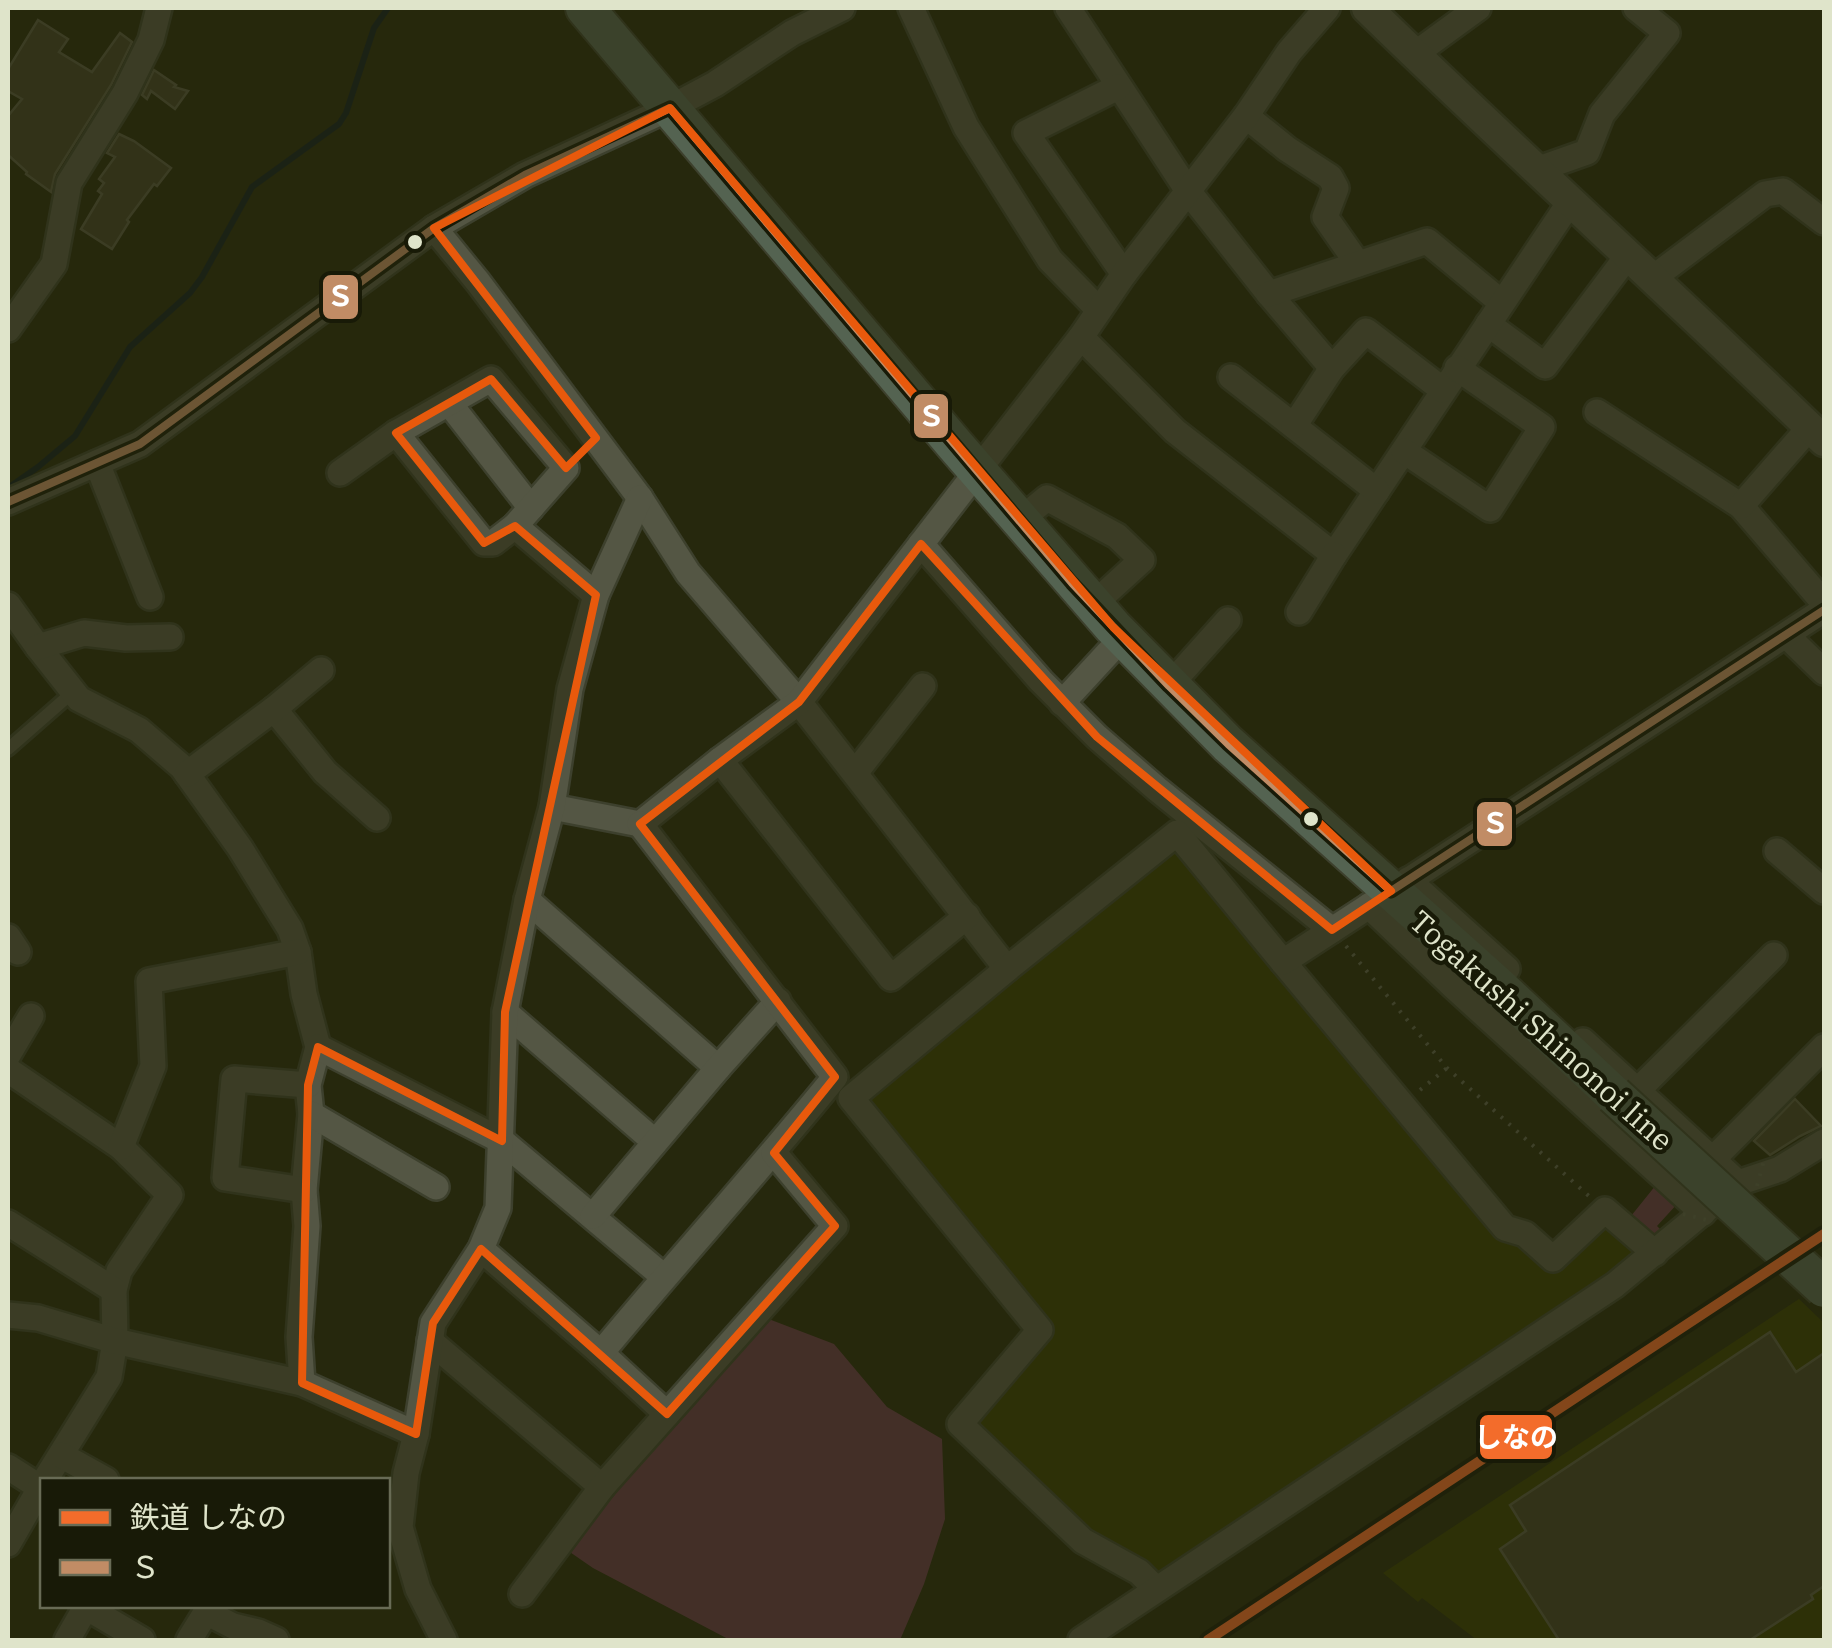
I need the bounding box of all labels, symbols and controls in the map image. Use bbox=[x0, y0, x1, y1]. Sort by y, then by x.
unlabelled marker bbox=[405, 232, 425, 252]
line badge: Ｓ bbox=[321, 273, 360, 321]
text: Ｓ bbox=[326, 277, 354, 314]
line badge: Ｓ bbox=[912, 392, 950, 440]
text: Ｓ bbox=[917, 397, 945, 434]
line badge: Ｓ bbox=[1475, 800, 1514, 848]
text: Ｓ bbox=[1481, 804, 1509, 841]
unlabelled marker bbox=[1301, 809, 1321, 829]
street label: Togakushi Shinonoi line bbox=[1402, 901, 1682, 1159]
line badge: しなの bbox=[1478, 1413, 1554, 1461]
text: しなの bbox=[1474, 1418, 1558, 1455]
legend bbox=[40, 1478, 390, 1608]
text: 鉄道 しなの bbox=[130, 1497, 287, 1536]
text: Ｓ bbox=[130, 1547, 160, 1586]

